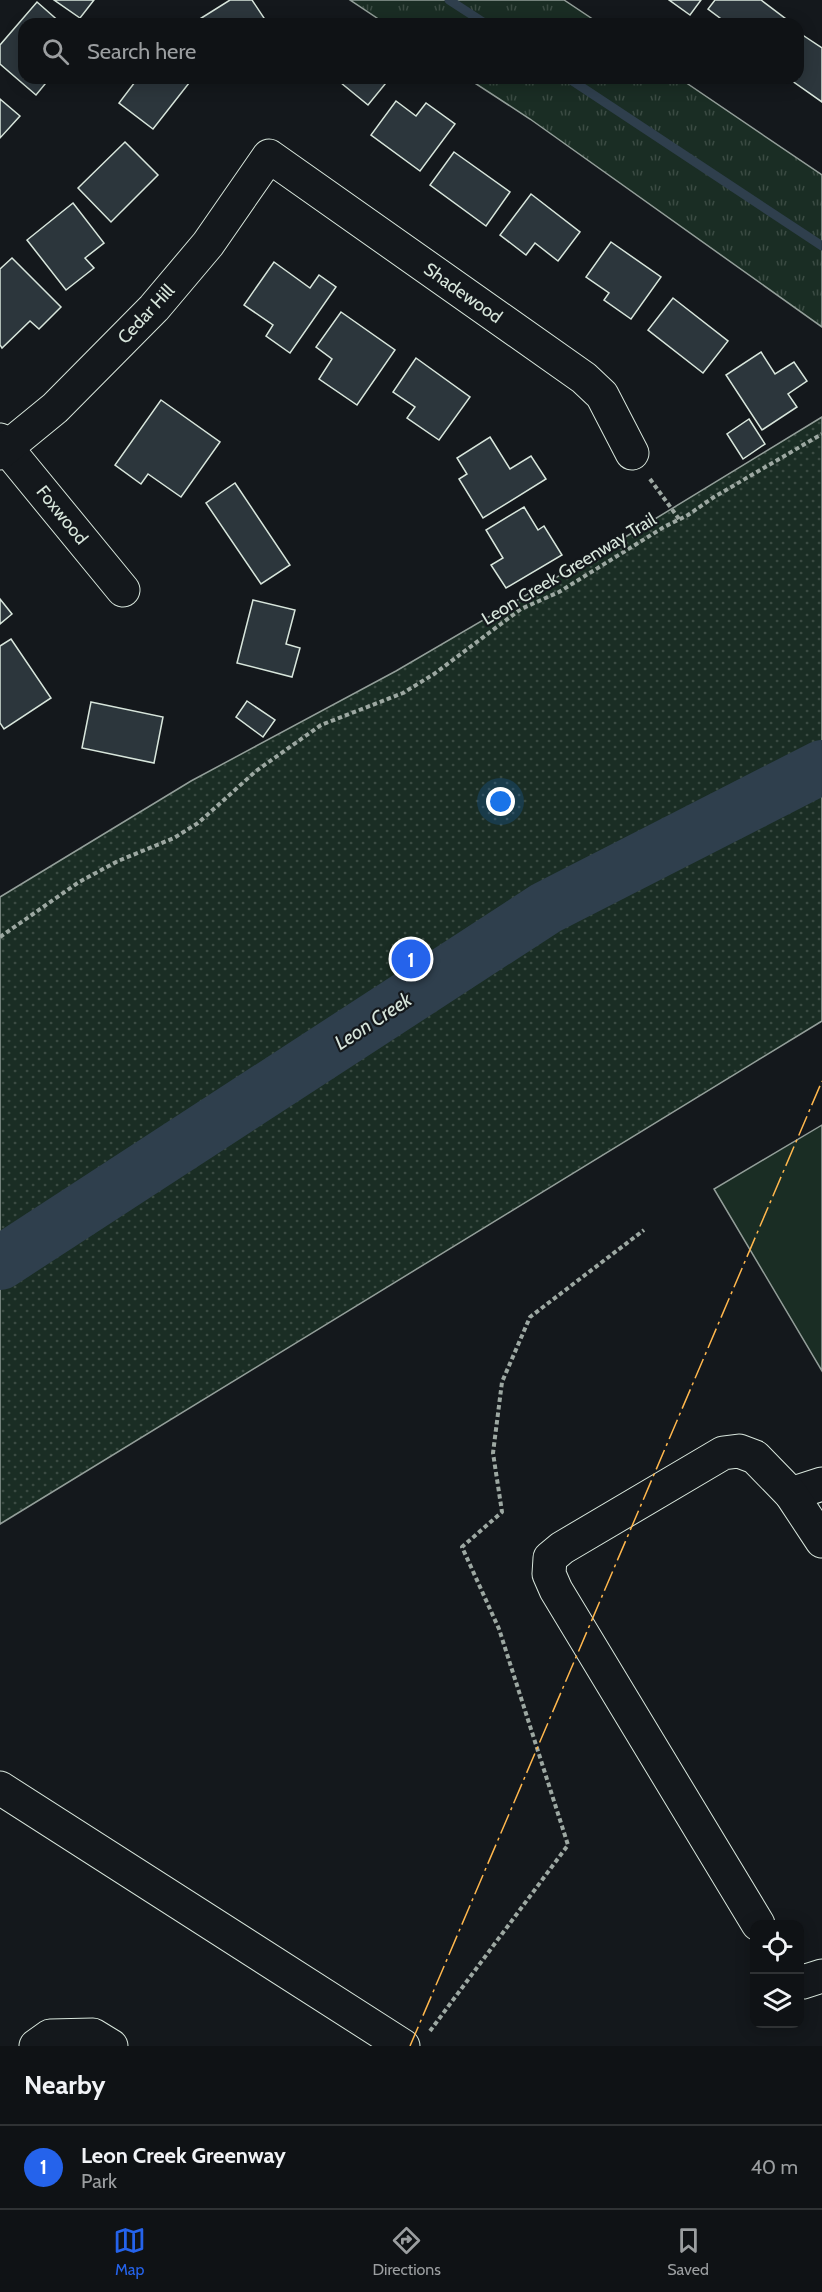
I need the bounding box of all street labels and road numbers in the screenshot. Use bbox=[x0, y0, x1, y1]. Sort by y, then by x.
street label: Shadewood bbox=[420, 258, 506, 328]
street label: Cedar Hill bbox=[113, 279, 180, 348]
street label: Foxwood bbox=[32, 481, 92, 549]
street label: Leon Creek Greenway Trail bbox=[478, 508, 661, 630]

